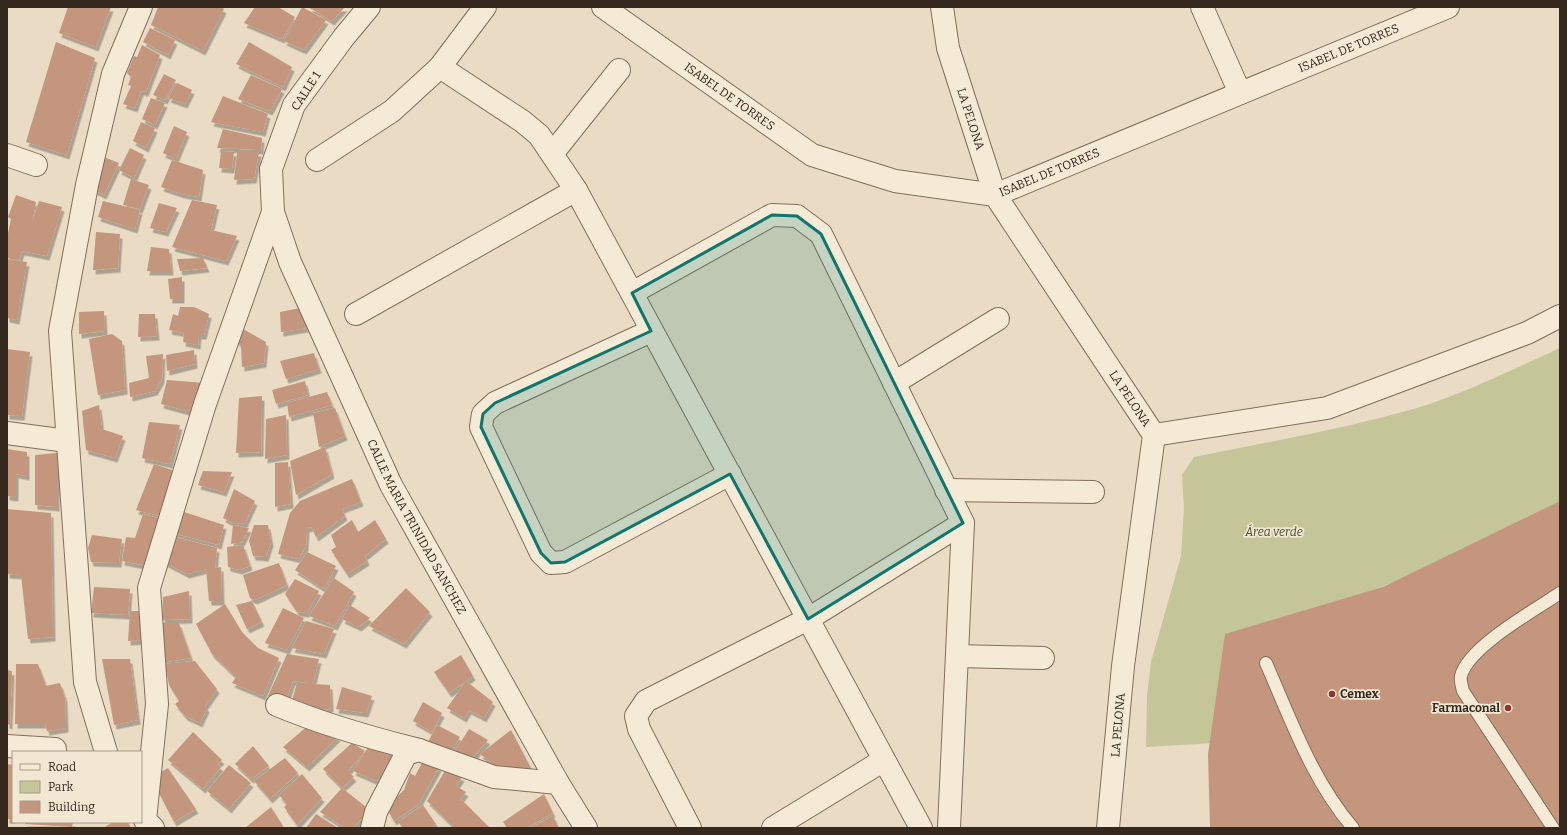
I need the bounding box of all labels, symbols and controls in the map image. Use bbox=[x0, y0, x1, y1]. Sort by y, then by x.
street label: ISABEL DE TORRES bbox=[1296, 21, 1401, 75]
street label: ISABEL DE TORRES bbox=[682, 60, 777, 133]
street label: CALLE 1 bbox=[288, 69, 324, 113]
street label: LA PELONA bbox=[954, 86, 987, 152]
street label: ISABEL DE TORRES bbox=[997, 145, 1102, 199]
street label: LA PELONA bbox=[1106, 368, 1154, 430]
street label: CALLE MARIA TRINIDAD SANCHEZ bbox=[364, 437, 469, 617]
park label: Área verde bbox=[1244, 524, 1303, 539]
place label: Cemex bbox=[1340, 687, 1379, 701]
marker: Cemex bbox=[1327, 689, 1337, 699]
street label: LA PELONA bbox=[1108, 692, 1128, 758]
place label: Farmaconal bbox=[1432, 701, 1500, 715]
marker: Farmaconal bbox=[1503, 703, 1513, 713]
legend bbox=[12, 751, 142, 823]
text: Road bbox=[48, 760, 76, 774]
text: Park bbox=[48, 780, 74, 794]
text: Building bbox=[48, 800, 95, 814]

